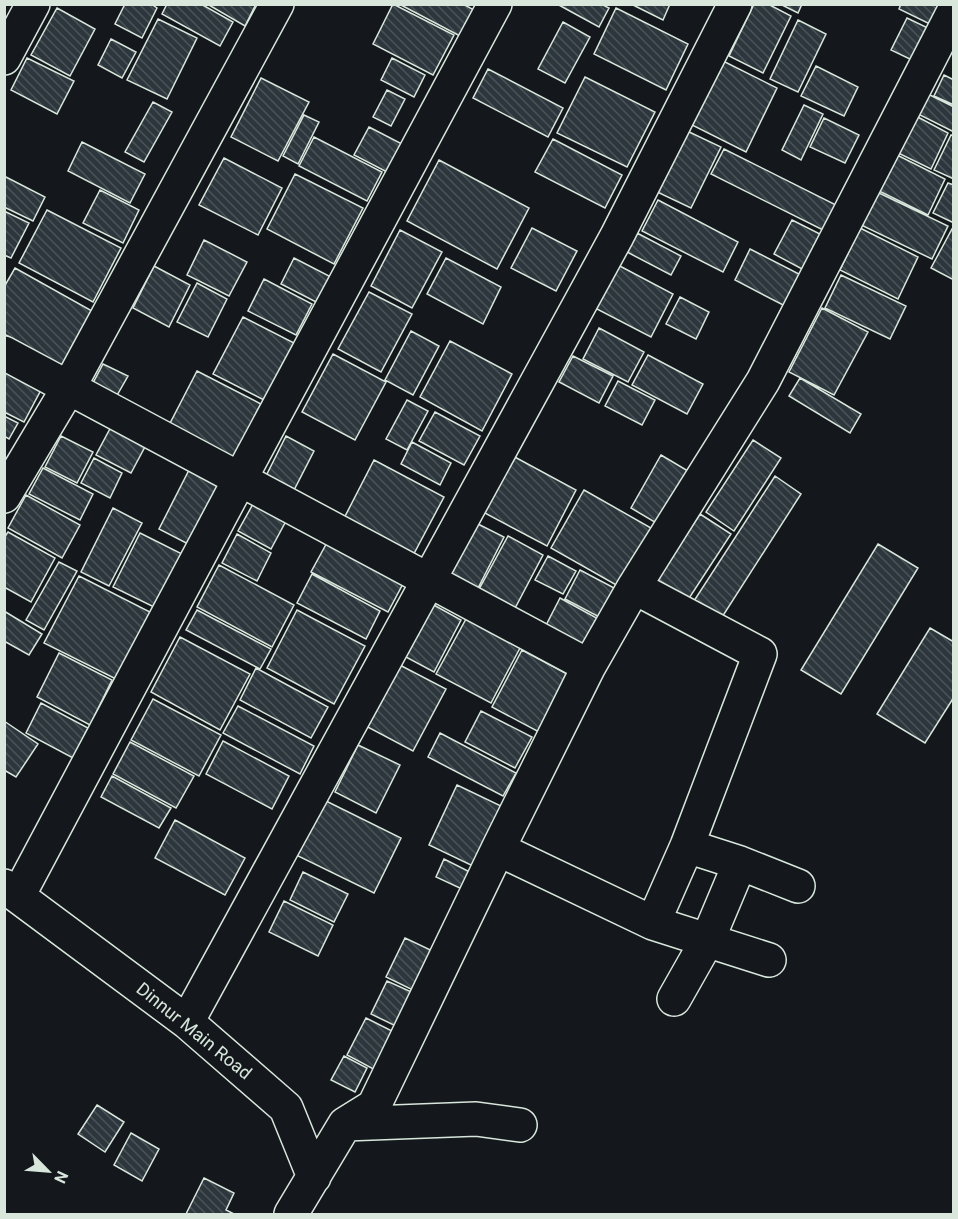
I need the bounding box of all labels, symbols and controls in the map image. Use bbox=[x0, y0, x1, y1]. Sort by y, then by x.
street label: Dinnur Main Road bbox=[132, 978, 256, 1084]
north arrow bbox=[18, 1141, 78, 1201]
text: N bbox=[50, 1168, 72, 1186]

